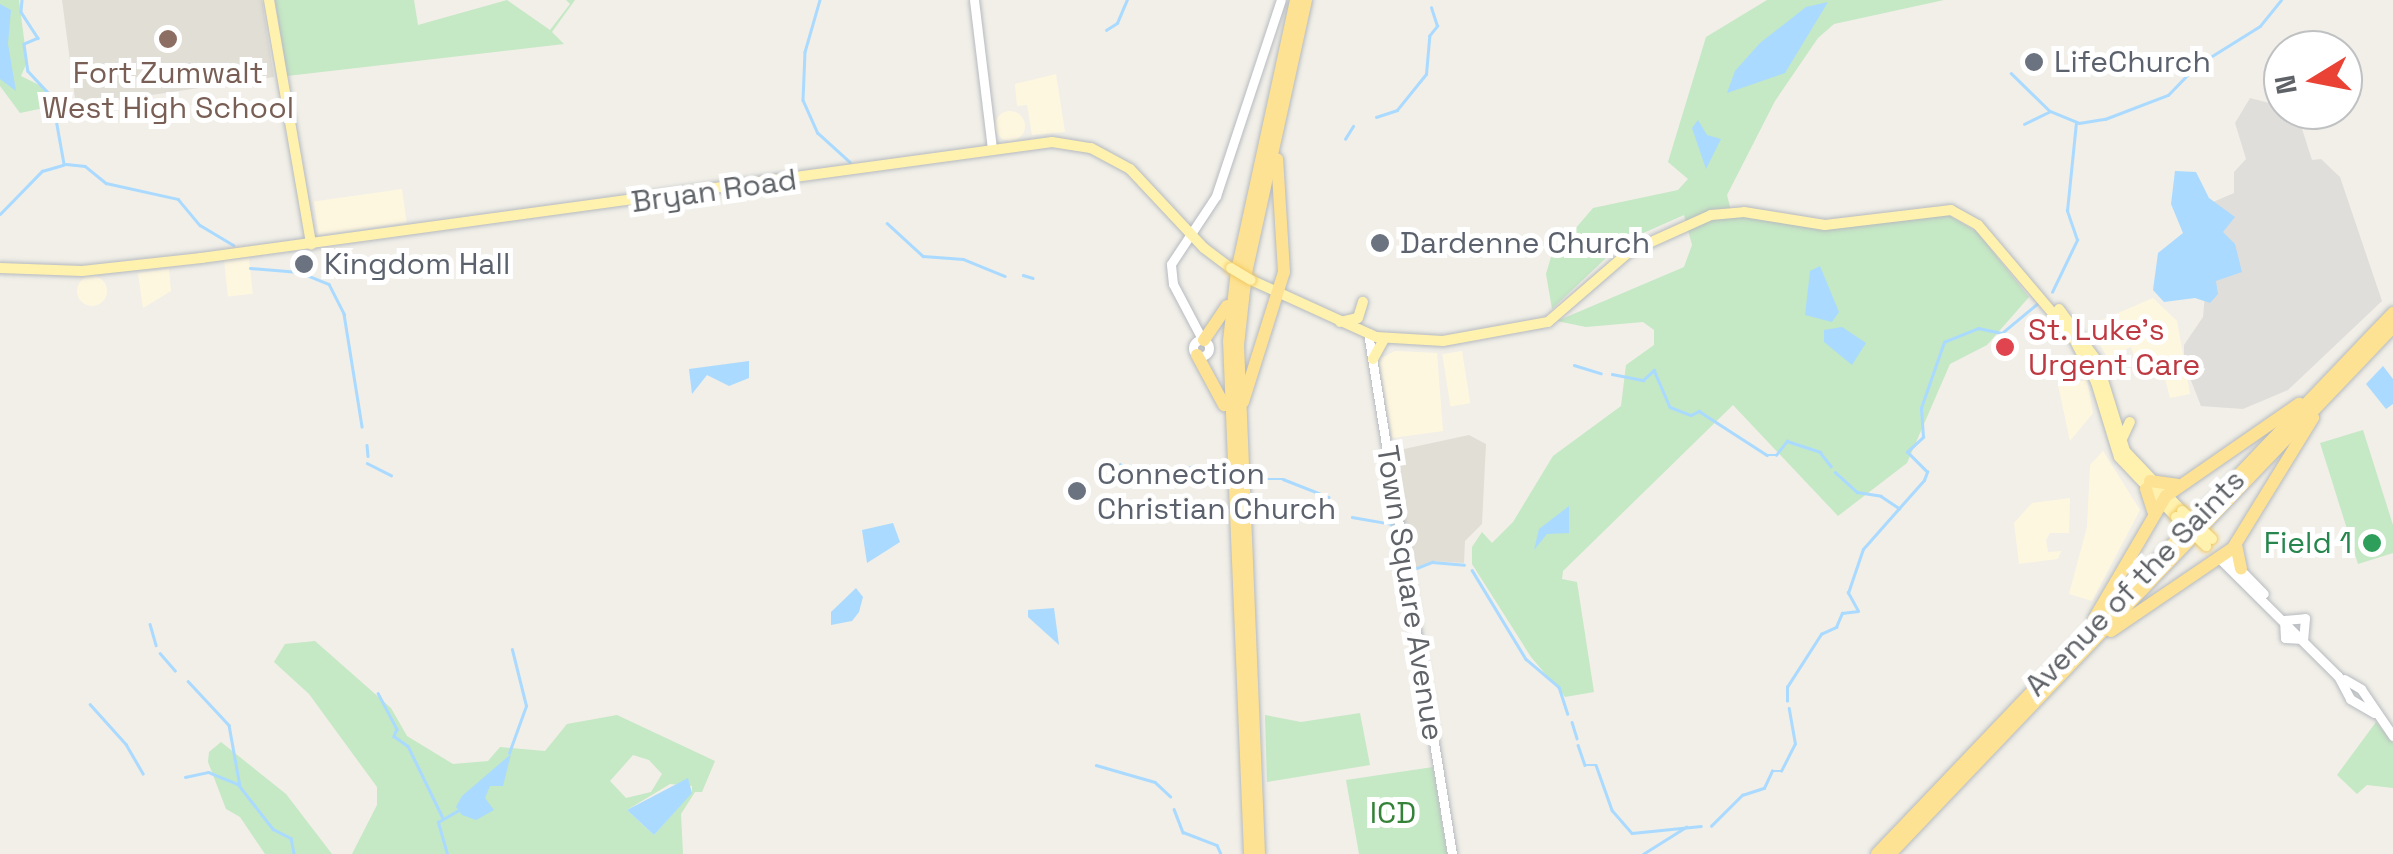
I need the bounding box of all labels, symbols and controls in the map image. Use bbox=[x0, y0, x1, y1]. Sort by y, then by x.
marker: Fort Zumwalt West High School bbox=[157, 28, 179, 50]
north arrow bbox=[2263, 30, 2363, 130]
place label: LifeChurch bbox=[2054, 44, 2211, 80]
marker: LifeChurch bbox=[2023, 51, 2045, 73]
place label: Fort Zumwalt West High School bbox=[42, 55, 294, 126]
text: N bbox=[2266, 73, 2305, 97]
street label: Bryan Road bbox=[629, 162, 799, 220]
place label: Dardenne Church bbox=[1400, 225, 1650, 261]
marker: Dardenne Church bbox=[1369, 232, 1391, 254]
place label: Kingdom Hall bbox=[324, 246, 510, 282]
marker: Kingdom Hall bbox=[293, 253, 315, 275]
place label: St. Luke's Urgent Care bbox=[2028, 312, 2200, 382]
marker: St. Luke's Urgent Care bbox=[1992, 334, 2018, 360]
street label: Town Square Avenue bbox=[1369, 443, 1451, 743]
place label: Connection Christian Church bbox=[1097, 456, 1336, 526]
street label: Avenue of the Saints bbox=[2018, 462, 2252, 704]
marker: Connection Christian Church bbox=[1066, 480, 1088, 502]
place label: Field 1 bbox=[2264, 525, 2352, 561]
marker: Field 1 bbox=[2361, 532, 2383, 554]
park label: ICD bbox=[1370, 795, 1416, 831]

